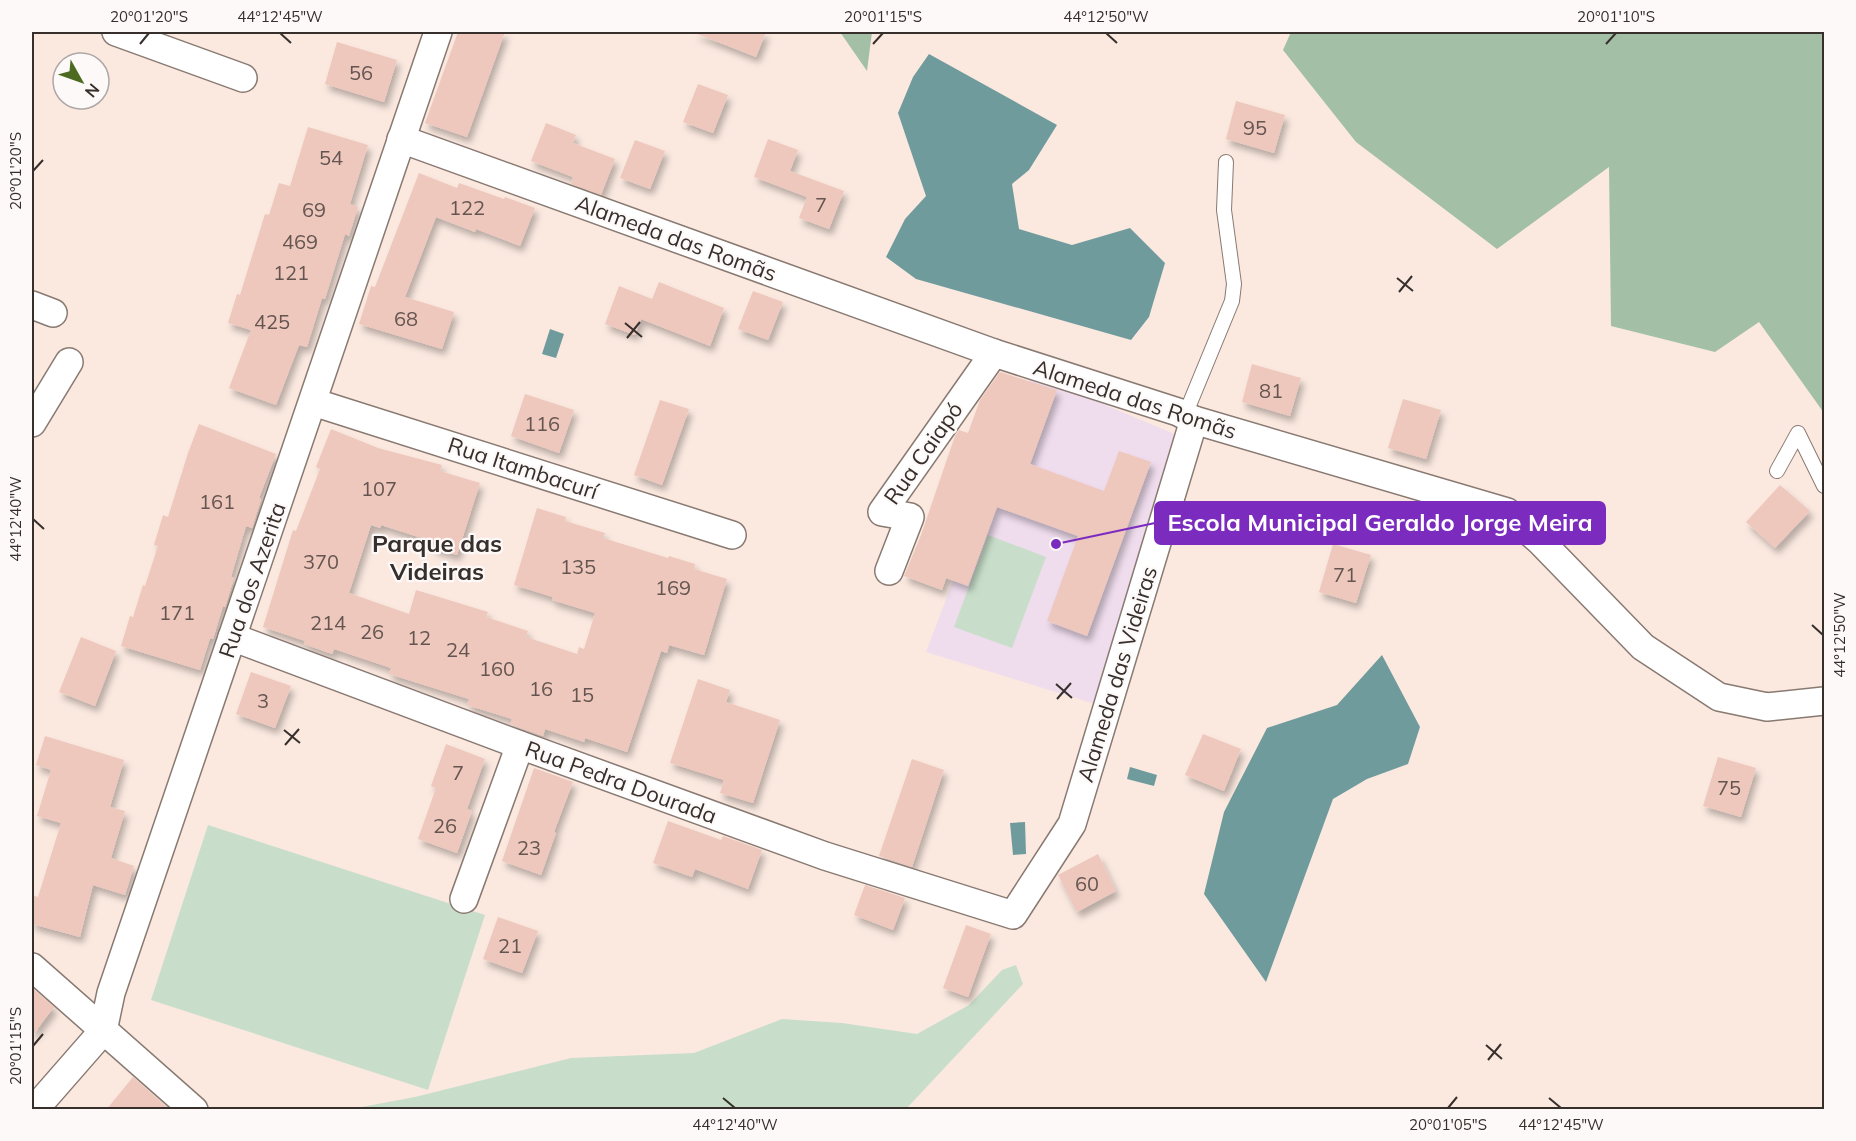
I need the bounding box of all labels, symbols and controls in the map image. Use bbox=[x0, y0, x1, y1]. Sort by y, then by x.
text: 20°01'20"S bbox=[110, 7, 188, 26]
text: 44°12'45"W bbox=[237, 7, 323, 26]
text: 20°01'15"S bbox=[844, 7, 922, 26]
text: 44°12'50"W bbox=[1063, 7, 1149, 26]
text: 20°01'10"S bbox=[1577, 7, 1655, 26]
north arrow bbox=[51, 51, 111, 111]
house number: 56 bbox=[349, 60, 373, 85]
text: N bbox=[81, 80, 104, 102]
house number: 95 bbox=[1243, 115, 1267, 140]
text: 20°01'20"S bbox=[6, 132, 25, 210]
house number: 54 bbox=[319, 145, 343, 170]
street label: Alameda das Romãs bbox=[572, 189, 780, 287]
house number: 7 bbox=[815, 192, 827, 217]
house number: 122 bbox=[449, 195, 485, 220]
house number: 69 bbox=[302, 197, 326, 222]
house number: 469 bbox=[282, 229, 318, 254]
house number: 121 bbox=[273, 260, 309, 285]
house number: 68 bbox=[394, 306, 418, 331]
house number: 425 bbox=[254, 309, 290, 334]
street label: Alameda das Romãs bbox=[1030, 353, 1240, 445]
house number: 81 bbox=[1259, 378, 1283, 403]
street label: Rua Caiapó bbox=[877, 396, 969, 510]
house number: 116 bbox=[524, 411, 560, 436]
street label: Rua Itambacurí bbox=[444, 431, 603, 506]
text: 44°12'40"W bbox=[6, 476, 25, 562]
house number: 107 bbox=[361, 476, 397, 501]
house number: 161 bbox=[199, 489, 235, 514]
street label: Rua dos Azerita bbox=[212, 499, 292, 661]
callout: Escola Municipal Geraldo Jorge Meira bbox=[1155, 502, 1605, 544]
text: Escola Municipal Geraldo Jorge Meira bbox=[1167, 507, 1593, 537]
district label: Parque das Videiras bbox=[372, 528, 502, 586]
house number: 370 bbox=[303, 549, 339, 574]
house number: 135 bbox=[560, 554, 596, 579]
house number: 71 bbox=[1333, 562, 1357, 587]
street label: Alameda das Videiras bbox=[1071, 563, 1163, 785]
house number: 169 bbox=[655, 575, 691, 600]
text: 44°12'50"W bbox=[1830, 592, 1849, 678]
house number: 171 bbox=[159, 600, 195, 625]
house number: 214 bbox=[310, 610, 346, 635]
house number: 26 bbox=[360, 619, 384, 644]
house number: 12 bbox=[407, 625, 431, 650]
house number: 24 bbox=[446, 637, 470, 662]
house number: 160 bbox=[479, 656, 515, 681]
house number: 16 bbox=[529, 676, 553, 701]
house number: 15 bbox=[570, 682, 594, 707]
house number: 3 bbox=[257, 688, 269, 713]
street label: Rua Pedra Dourada bbox=[521, 734, 721, 830]
house number: 7 bbox=[452, 760, 464, 785]
house number: 75 bbox=[1717, 775, 1741, 800]
house number: 26 bbox=[433, 813, 457, 838]
house number: 23 bbox=[517, 835, 541, 860]
house number: 60 bbox=[1075, 871, 1099, 896]
house number: 21 bbox=[498, 933, 522, 958]
text: 20°01'15"S bbox=[6, 1007, 25, 1085]
text: 44°12'40"W bbox=[692, 1115, 778, 1134]
text: 20°01'05"S bbox=[1409, 1115, 1487, 1134]
text: 44°12'45"W bbox=[1518, 1115, 1604, 1134]

